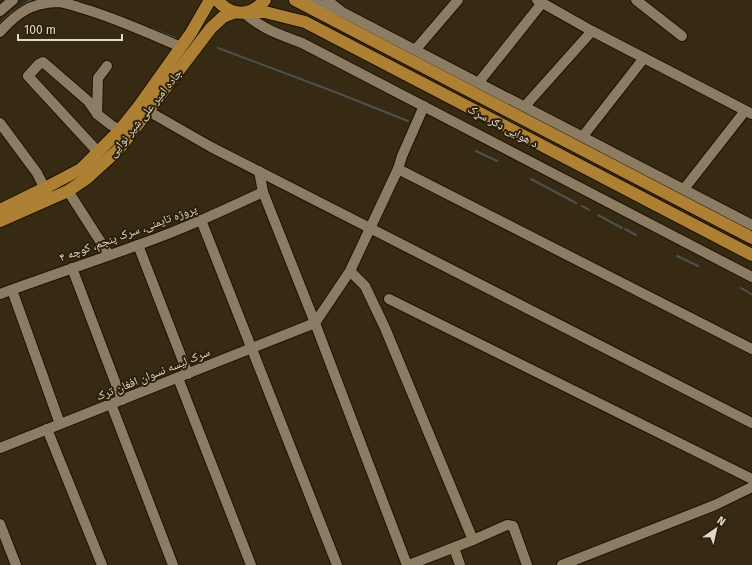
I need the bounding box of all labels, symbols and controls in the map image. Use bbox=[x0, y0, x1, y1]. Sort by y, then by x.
scale bar bbox=[18, 16, 122, 42]
text: 100 m bbox=[24, 23, 56, 37]
street label: جاده امیر علی شیر نوایی bbox=[105, 66, 185, 160]
street label: د هوایی ډګر سړک bbox=[465, 102, 541, 151]
street label: پروژه تایمنی، سرک پنجم، کوچه ۴ bbox=[57, 201, 200, 265]
street label: سرک لیسه نسوان افغان‌ ترک bbox=[94, 345, 212, 403]
north arrow bbox=[696, 509, 736, 549]
text: N bbox=[715, 514, 728, 529]

